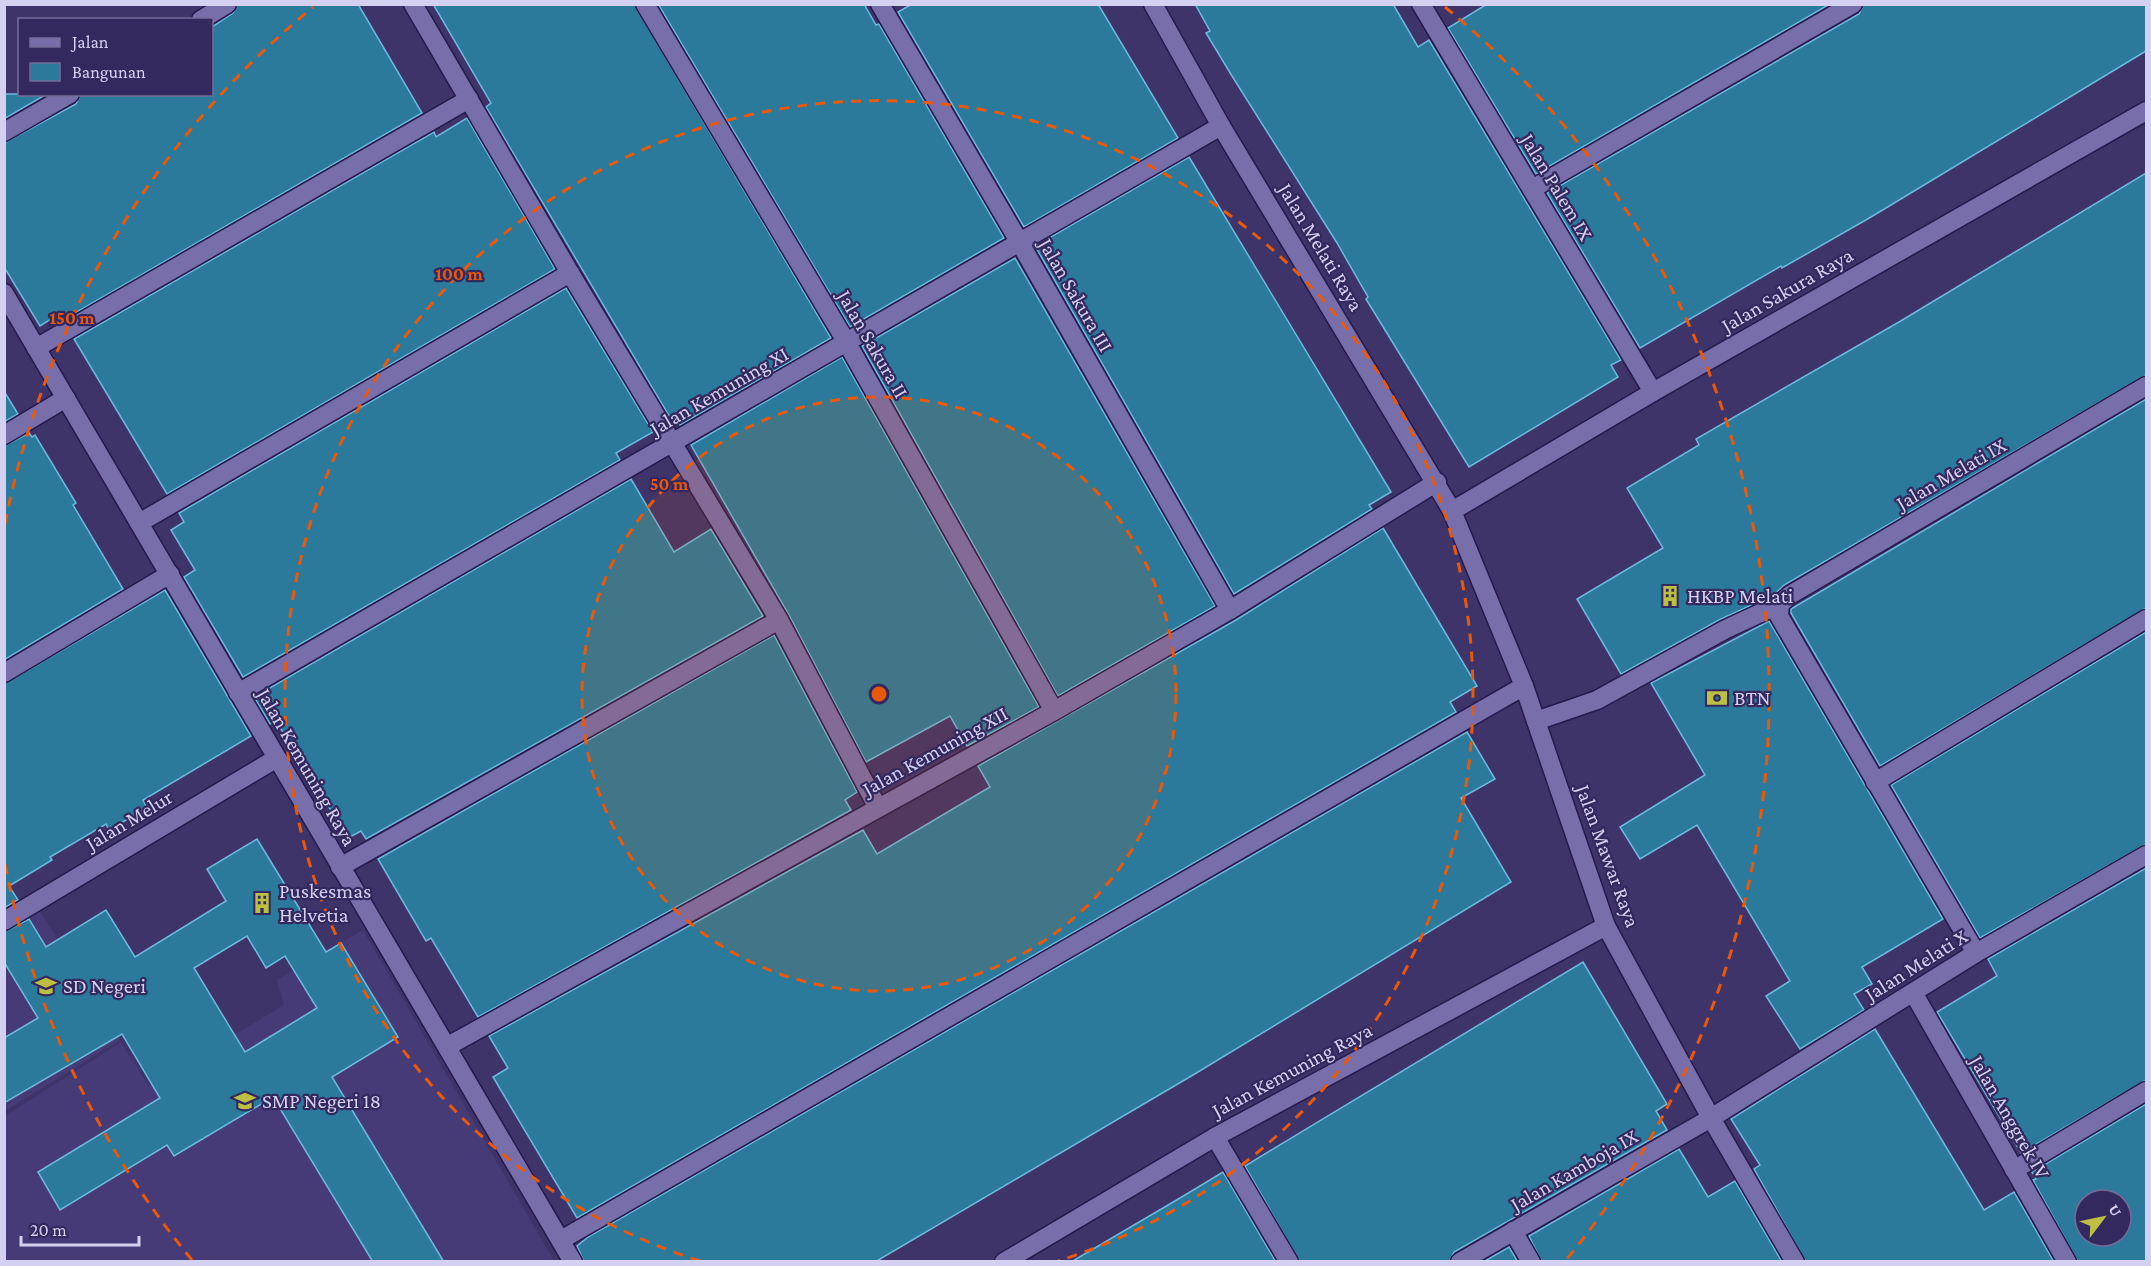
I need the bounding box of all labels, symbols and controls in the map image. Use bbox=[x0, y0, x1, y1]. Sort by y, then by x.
legend bbox=[18, 18, 213, 96]
text: Jalan bbox=[70, 32, 109, 52]
text: Bangunan bbox=[72, 62, 146, 82]
street label: Jalan Palem IX bbox=[1515, 128, 1598, 245]
street label: Jalan Melati Raya bbox=[1272, 177, 1369, 316]
street label: Jalan Sakura III bbox=[1033, 232, 1118, 356]
street label: Jalan Sakura Raya bbox=[1715, 242, 1857, 338]
text: 100 m bbox=[435, 264, 483, 284]
street label: Jalan Sakura II bbox=[832, 284, 913, 402]
text: 150 m bbox=[49, 308, 95, 328]
street label: Jalan Kemuning XI bbox=[644, 342, 793, 441]
street label: Jalan Melati IX bbox=[1890, 433, 2010, 516]
text: 50 m bbox=[650, 474, 689, 494]
building icon: HKBP Melati bbox=[1658, 584, 1682, 608]
place label: HKBP Melati bbox=[1687, 584, 1794, 608]
street label: Jalan Kemuning Raya bbox=[251, 682, 362, 850]
centre of rings bbox=[869, 684, 889, 704]
bank icon: BTN bbox=[1705, 686, 1729, 710]
place label: BTN bbox=[1734, 686, 1771, 710]
street label: Jalan Kemuning XII bbox=[856, 701, 1012, 802]
street label: Jalan Mawar Raya bbox=[1570, 779, 1645, 931]
street label: Jalan Melur bbox=[79, 784, 177, 856]
place label: Puskesmas Helvetia bbox=[279, 879, 371, 927]
building icon: Puskesmas Helvetia bbox=[250, 891, 274, 915]
street label: Jalan Melati X bbox=[1858, 924, 1972, 1007]
school or university icon: SD Negeri bbox=[34, 974, 58, 998]
place label: SD Negeri bbox=[63, 974, 146, 998]
street label: Jalan Kemuning Raya bbox=[1206, 1018, 1376, 1123]
street label: Jalan Anggrek IV bbox=[1964, 1049, 2055, 1183]
school or university icon: SMP Negeri 18 bbox=[233, 1089, 257, 1113]
place label: SMP Negeri 18 bbox=[262, 1089, 381, 1113]
street label: Jalan Kamboja IX bbox=[1504, 1124, 1642, 1217]
north arrow bbox=[2073, 1188, 2133, 1248]
text: U bbox=[2105, 1201, 2125, 1220]
scale bar bbox=[21, 1209, 140, 1247]
text: 20 m bbox=[30, 1220, 67, 1240]

